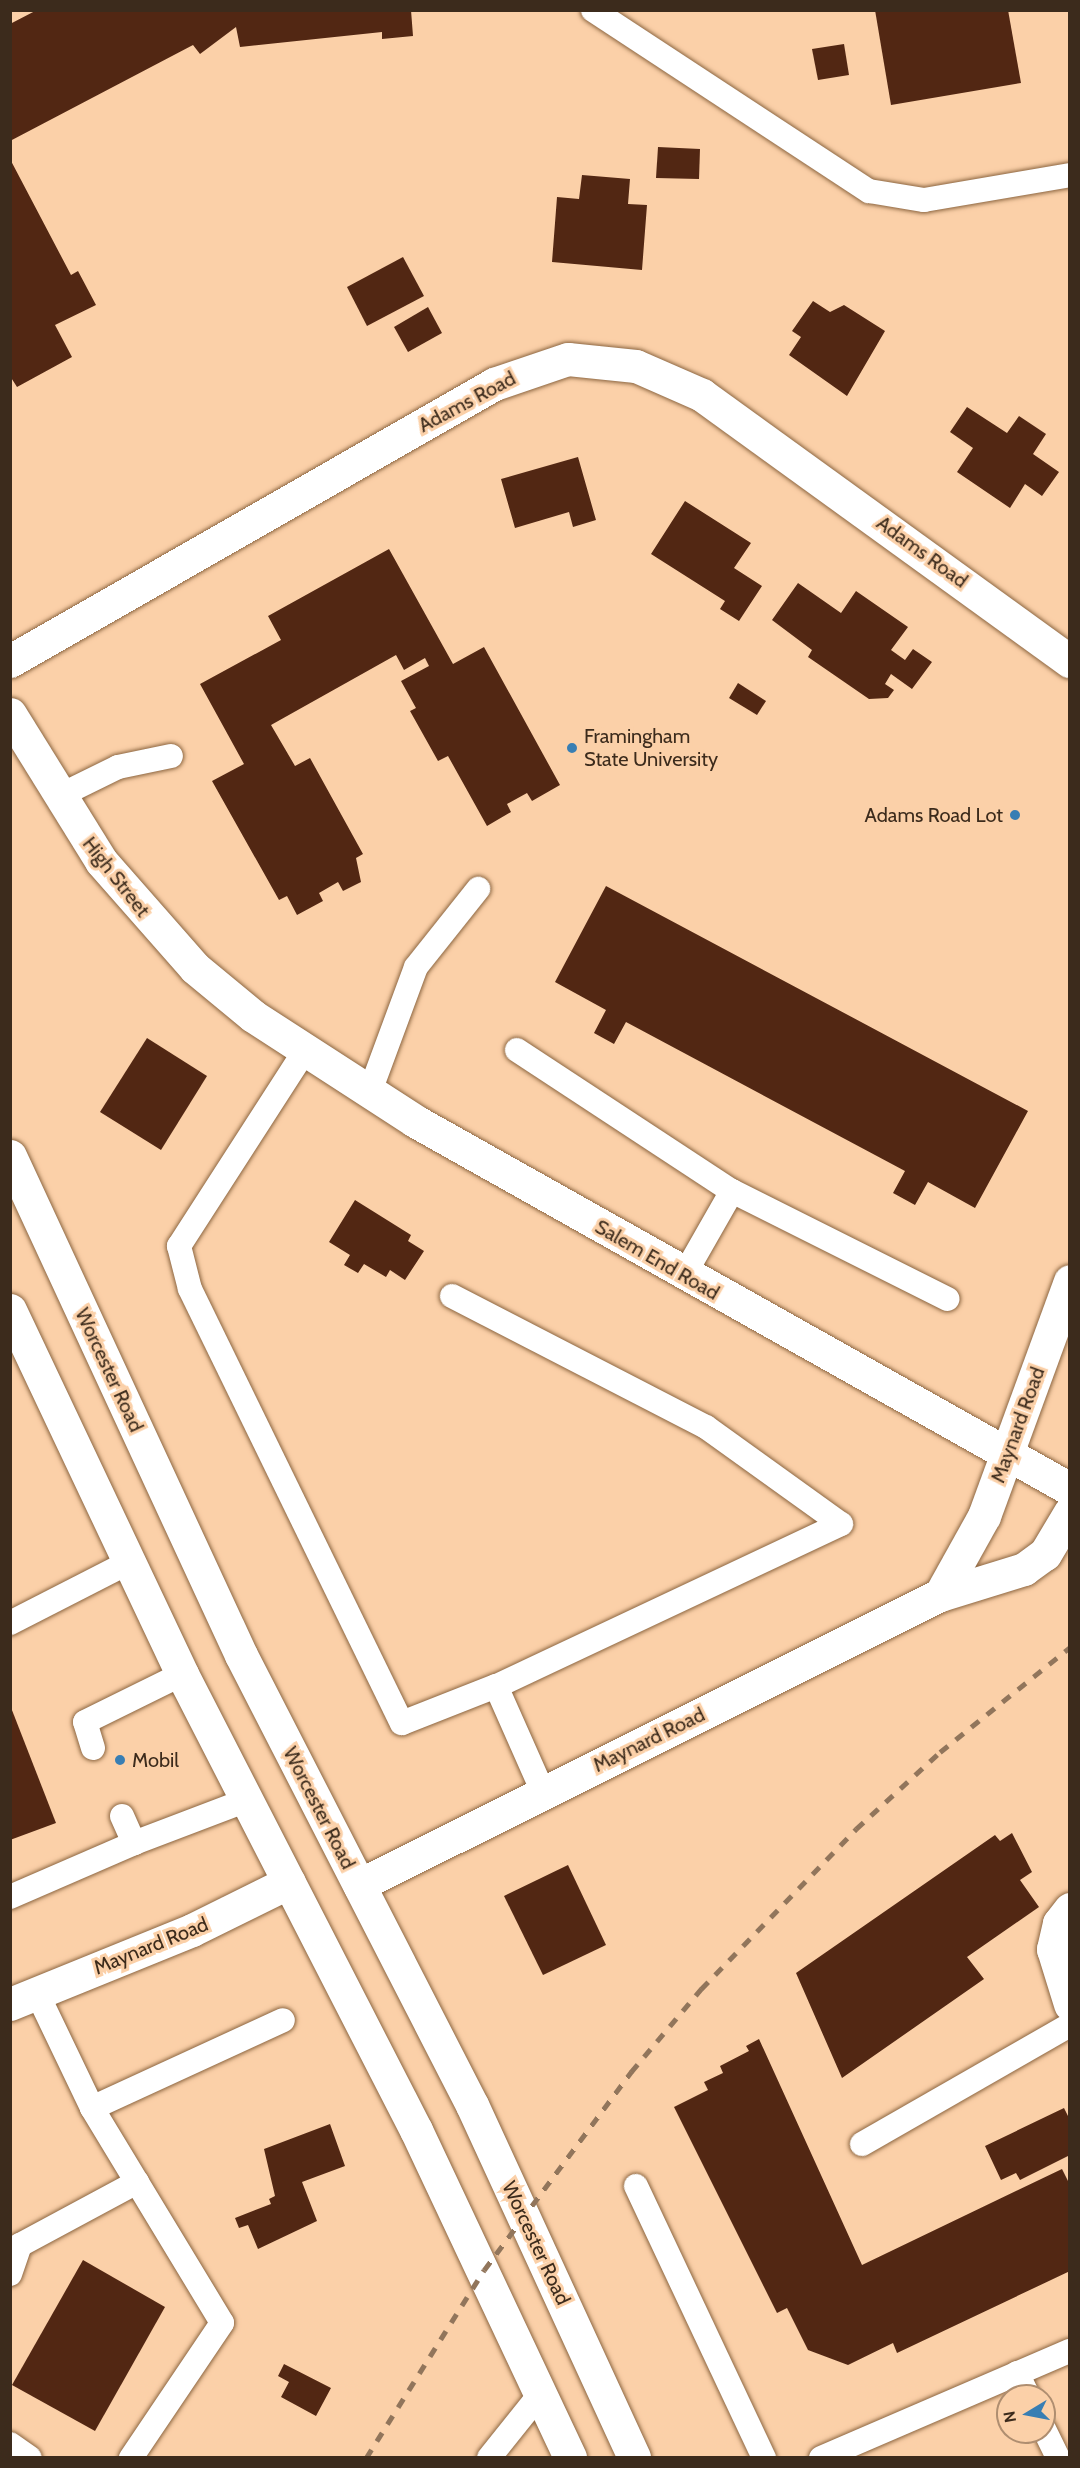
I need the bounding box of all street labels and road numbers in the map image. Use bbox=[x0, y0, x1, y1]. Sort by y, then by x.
street label: Adams Road bbox=[414, 366, 520, 438]
street label: Adams Road bbox=[872, 511, 972, 593]
street label: High Street bbox=[77, 832, 155, 922]
street label: Salem End Road bbox=[591, 1215, 723, 1305]
street label: Worcester Road bbox=[70, 1304, 148, 1436]
street label: Maynard Road bbox=[986, 1364, 1050, 1486]
street label: Maynard Road bbox=[589, 1703, 709, 1777]
street label: Worcester Road bbox=[278, 1743, 360, 1873]
street label: Maynard Road bbox=[90, 1912, 212, 1980]
street label: Worcester Road bbox=[497, 2177, 575, 2309]

